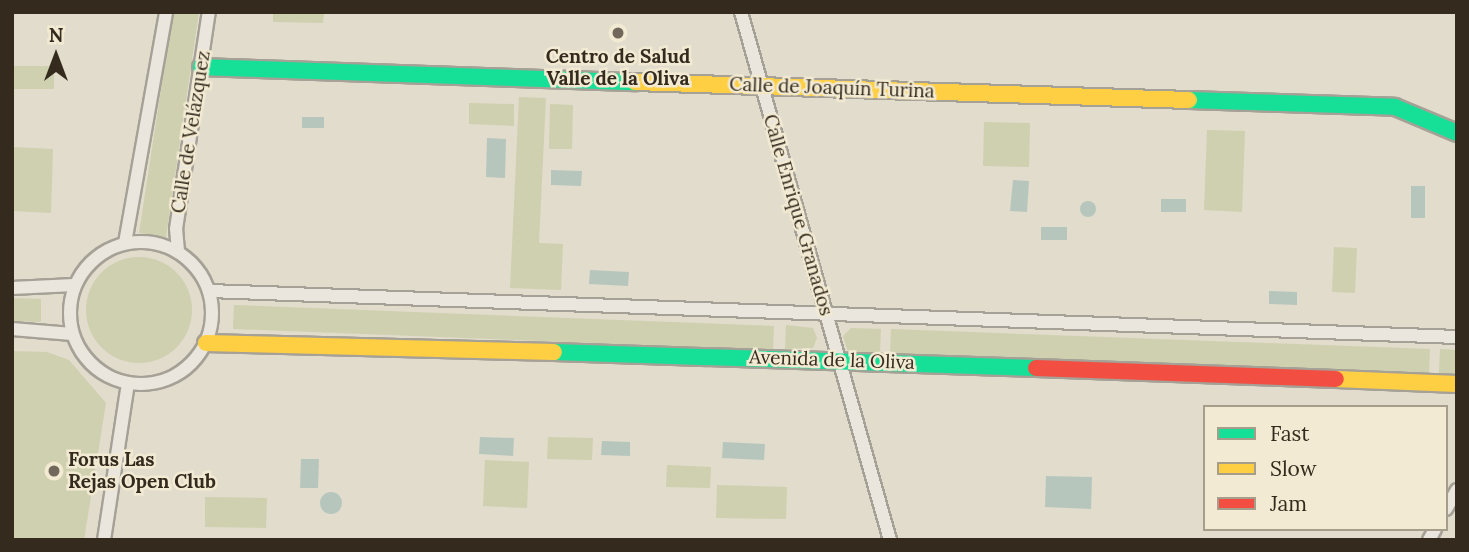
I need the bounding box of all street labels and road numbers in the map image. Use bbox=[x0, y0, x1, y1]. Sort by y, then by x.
street label: Calle de Velázquez bbox=[167, 49, 215, 215]
street label: Calle de Joaquín Turina bbox=[729, 73, 935, 103]
street label: Calle Enrique Granados bbox=[758, 112, 838, 318]
street label: Avenida de la Oliva bbox=[749, 346, 915, 374]

